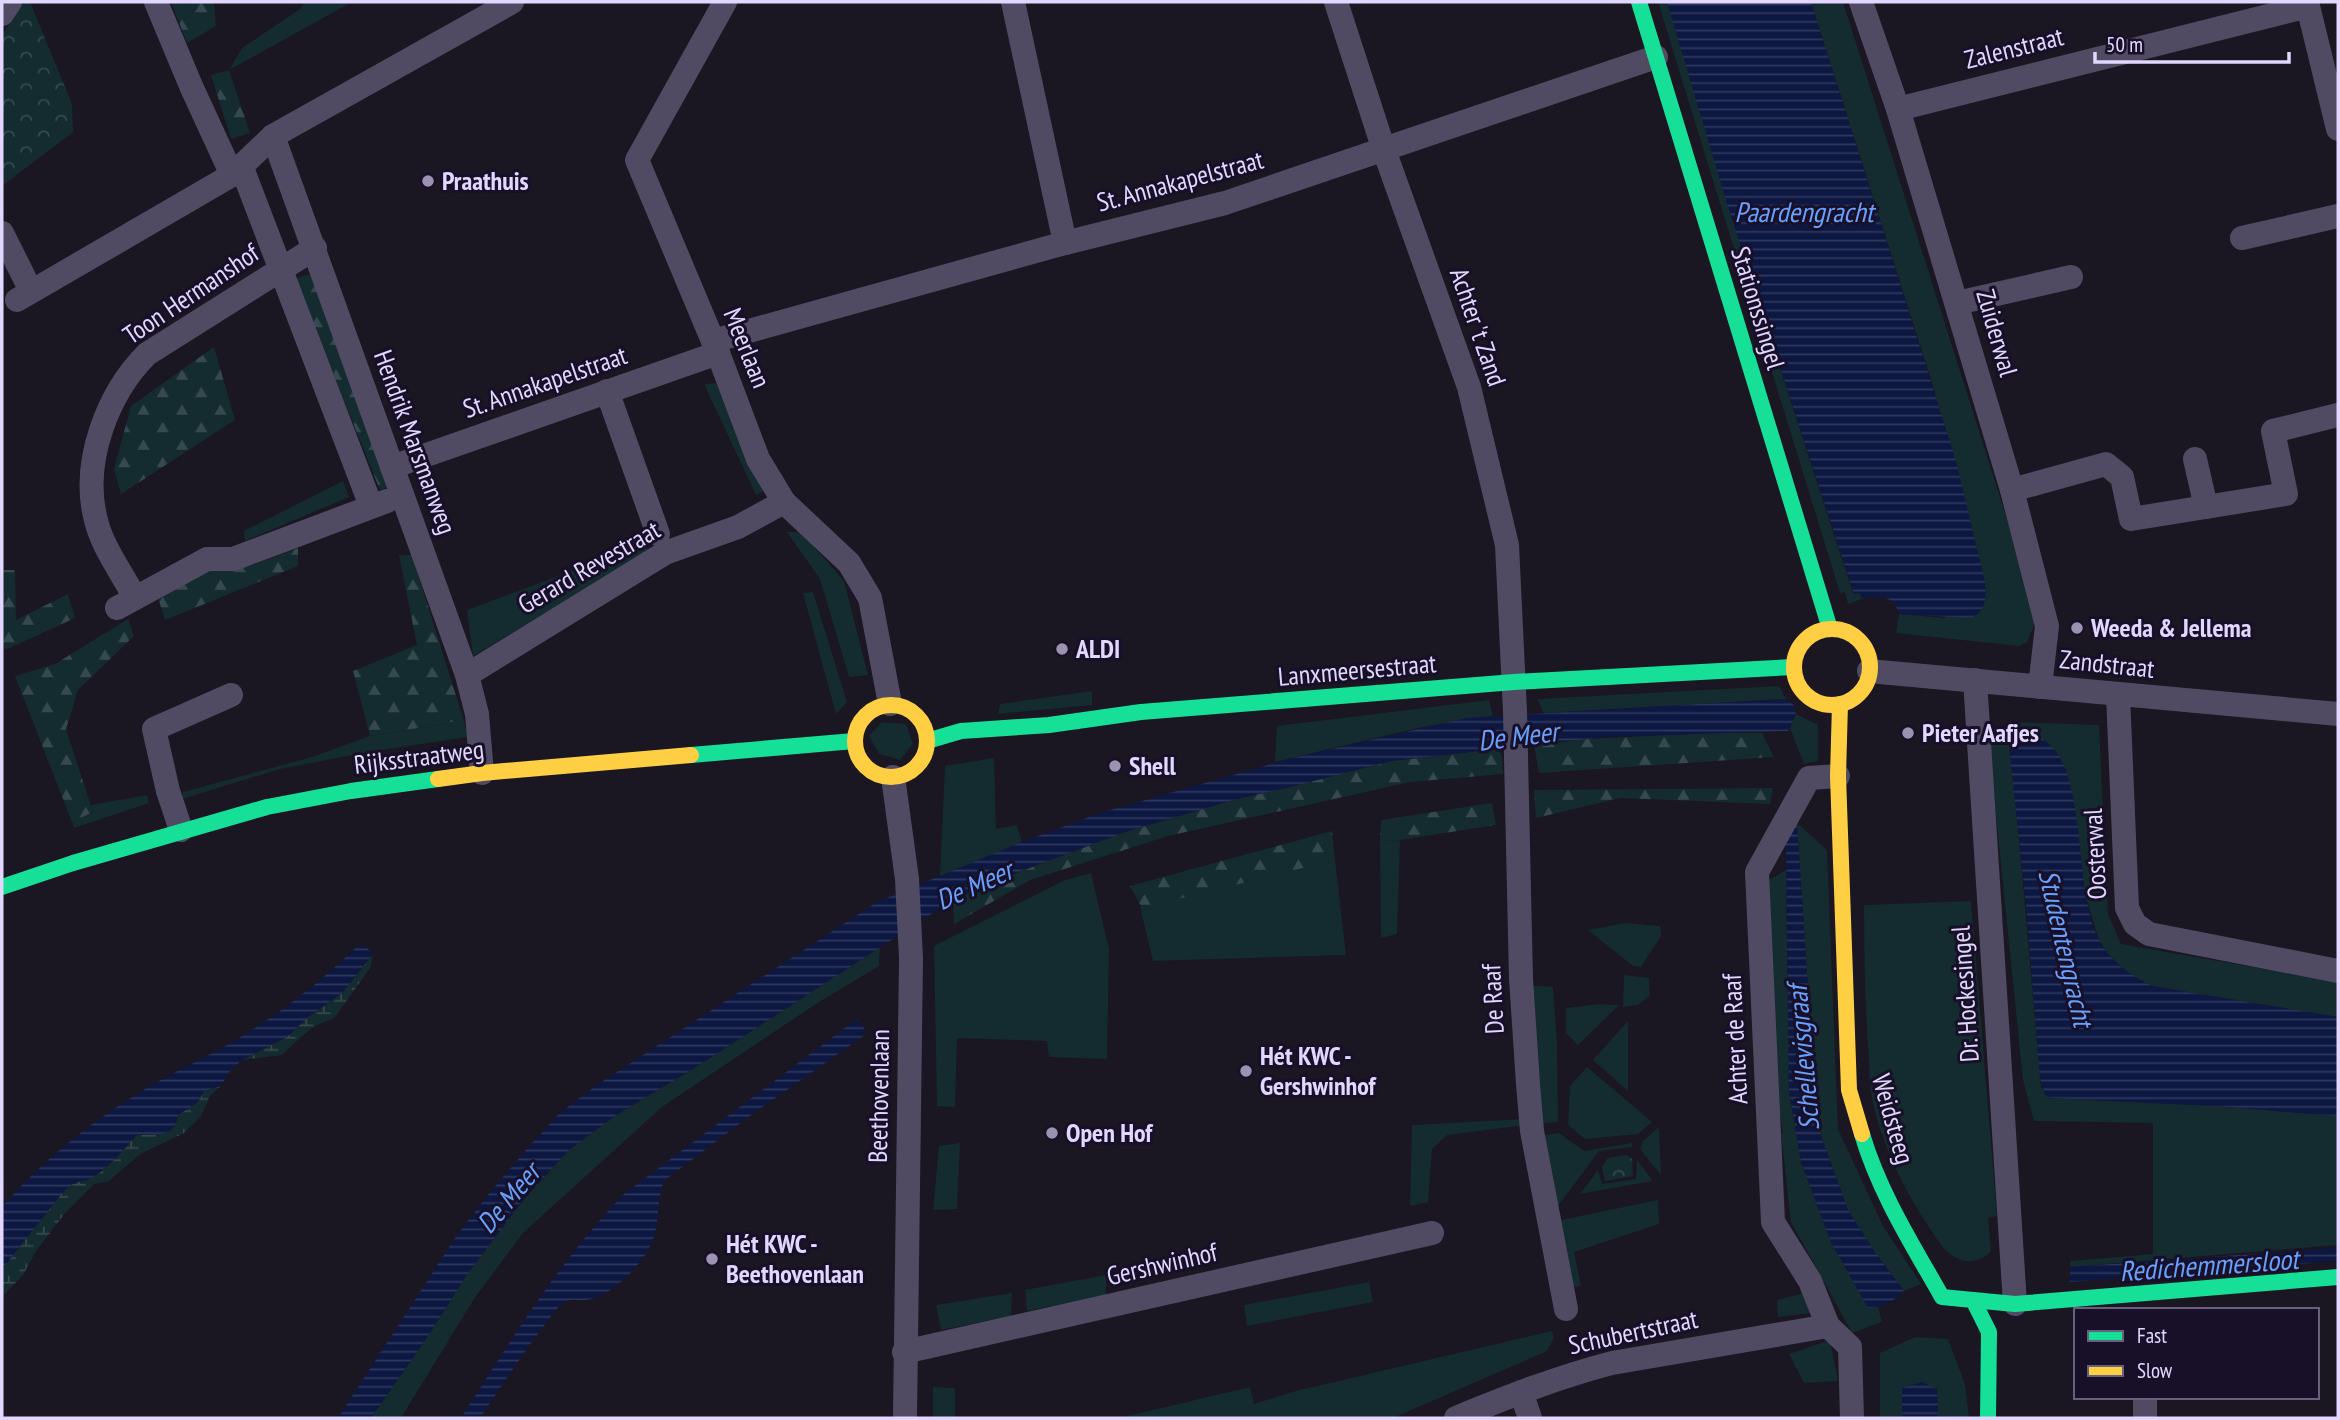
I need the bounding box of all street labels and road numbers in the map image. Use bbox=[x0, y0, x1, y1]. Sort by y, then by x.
street label: Zalenstraat bbox=[1961, 19, 2067, 76]
street label: St. Annakapelstraat bbox=[1093, 142, 1267, 219]
street label: Toon Hermanshof bbox=[117, 235, 266, 351]
street label: Stationssingel bbox=[1724, 242, 1793, 373]
street label: Achter 't Zand bbox=[1443, 264, 1514, 390]
street label: Zuiderwal bbox=[1969, 286, 2026, 380]
street label: Meerlaan bbox=[717, 303, 778, 393]
street label: St. Annakapelstraat bbox=[459, 338, 631, 425]
street label: Hendrik Marsmanweg bbox=[367, 345, 464, 538]
street label: Gerard Revestraat bbox=[512, 513, 666, 620]
street label: Zandstraat bbox=[2058, 642, 2156, 685]
street label: Lanxmeersestraat bbox=[1276, 646, 1437, 693]
street label: Rijksstraatweg bbox=[352, 732, 486, 781]
street label: Oosterwal bbox=[2076, 808, 2113, 900]
street label: Dr. Hockesingel bbox=[1943, 925, 1986, 1063]
street label: De Raaf bbox=[1474, 962, 1511, 1035]
street label: Achter de Raaf bbox=[1715, 972, 1754, 1105]
street label: Beethovenlaan bbox=[861, 1029, 896, 1163]
street label: Weidsteeg bbox=[1865, 1070, 1922, 1168]
street label: Gershwinhof bbox=[1103, 1235, 1222, 1292]
street label: Schubertstraat bbox=[1565, 1302, 1700, 1361]

